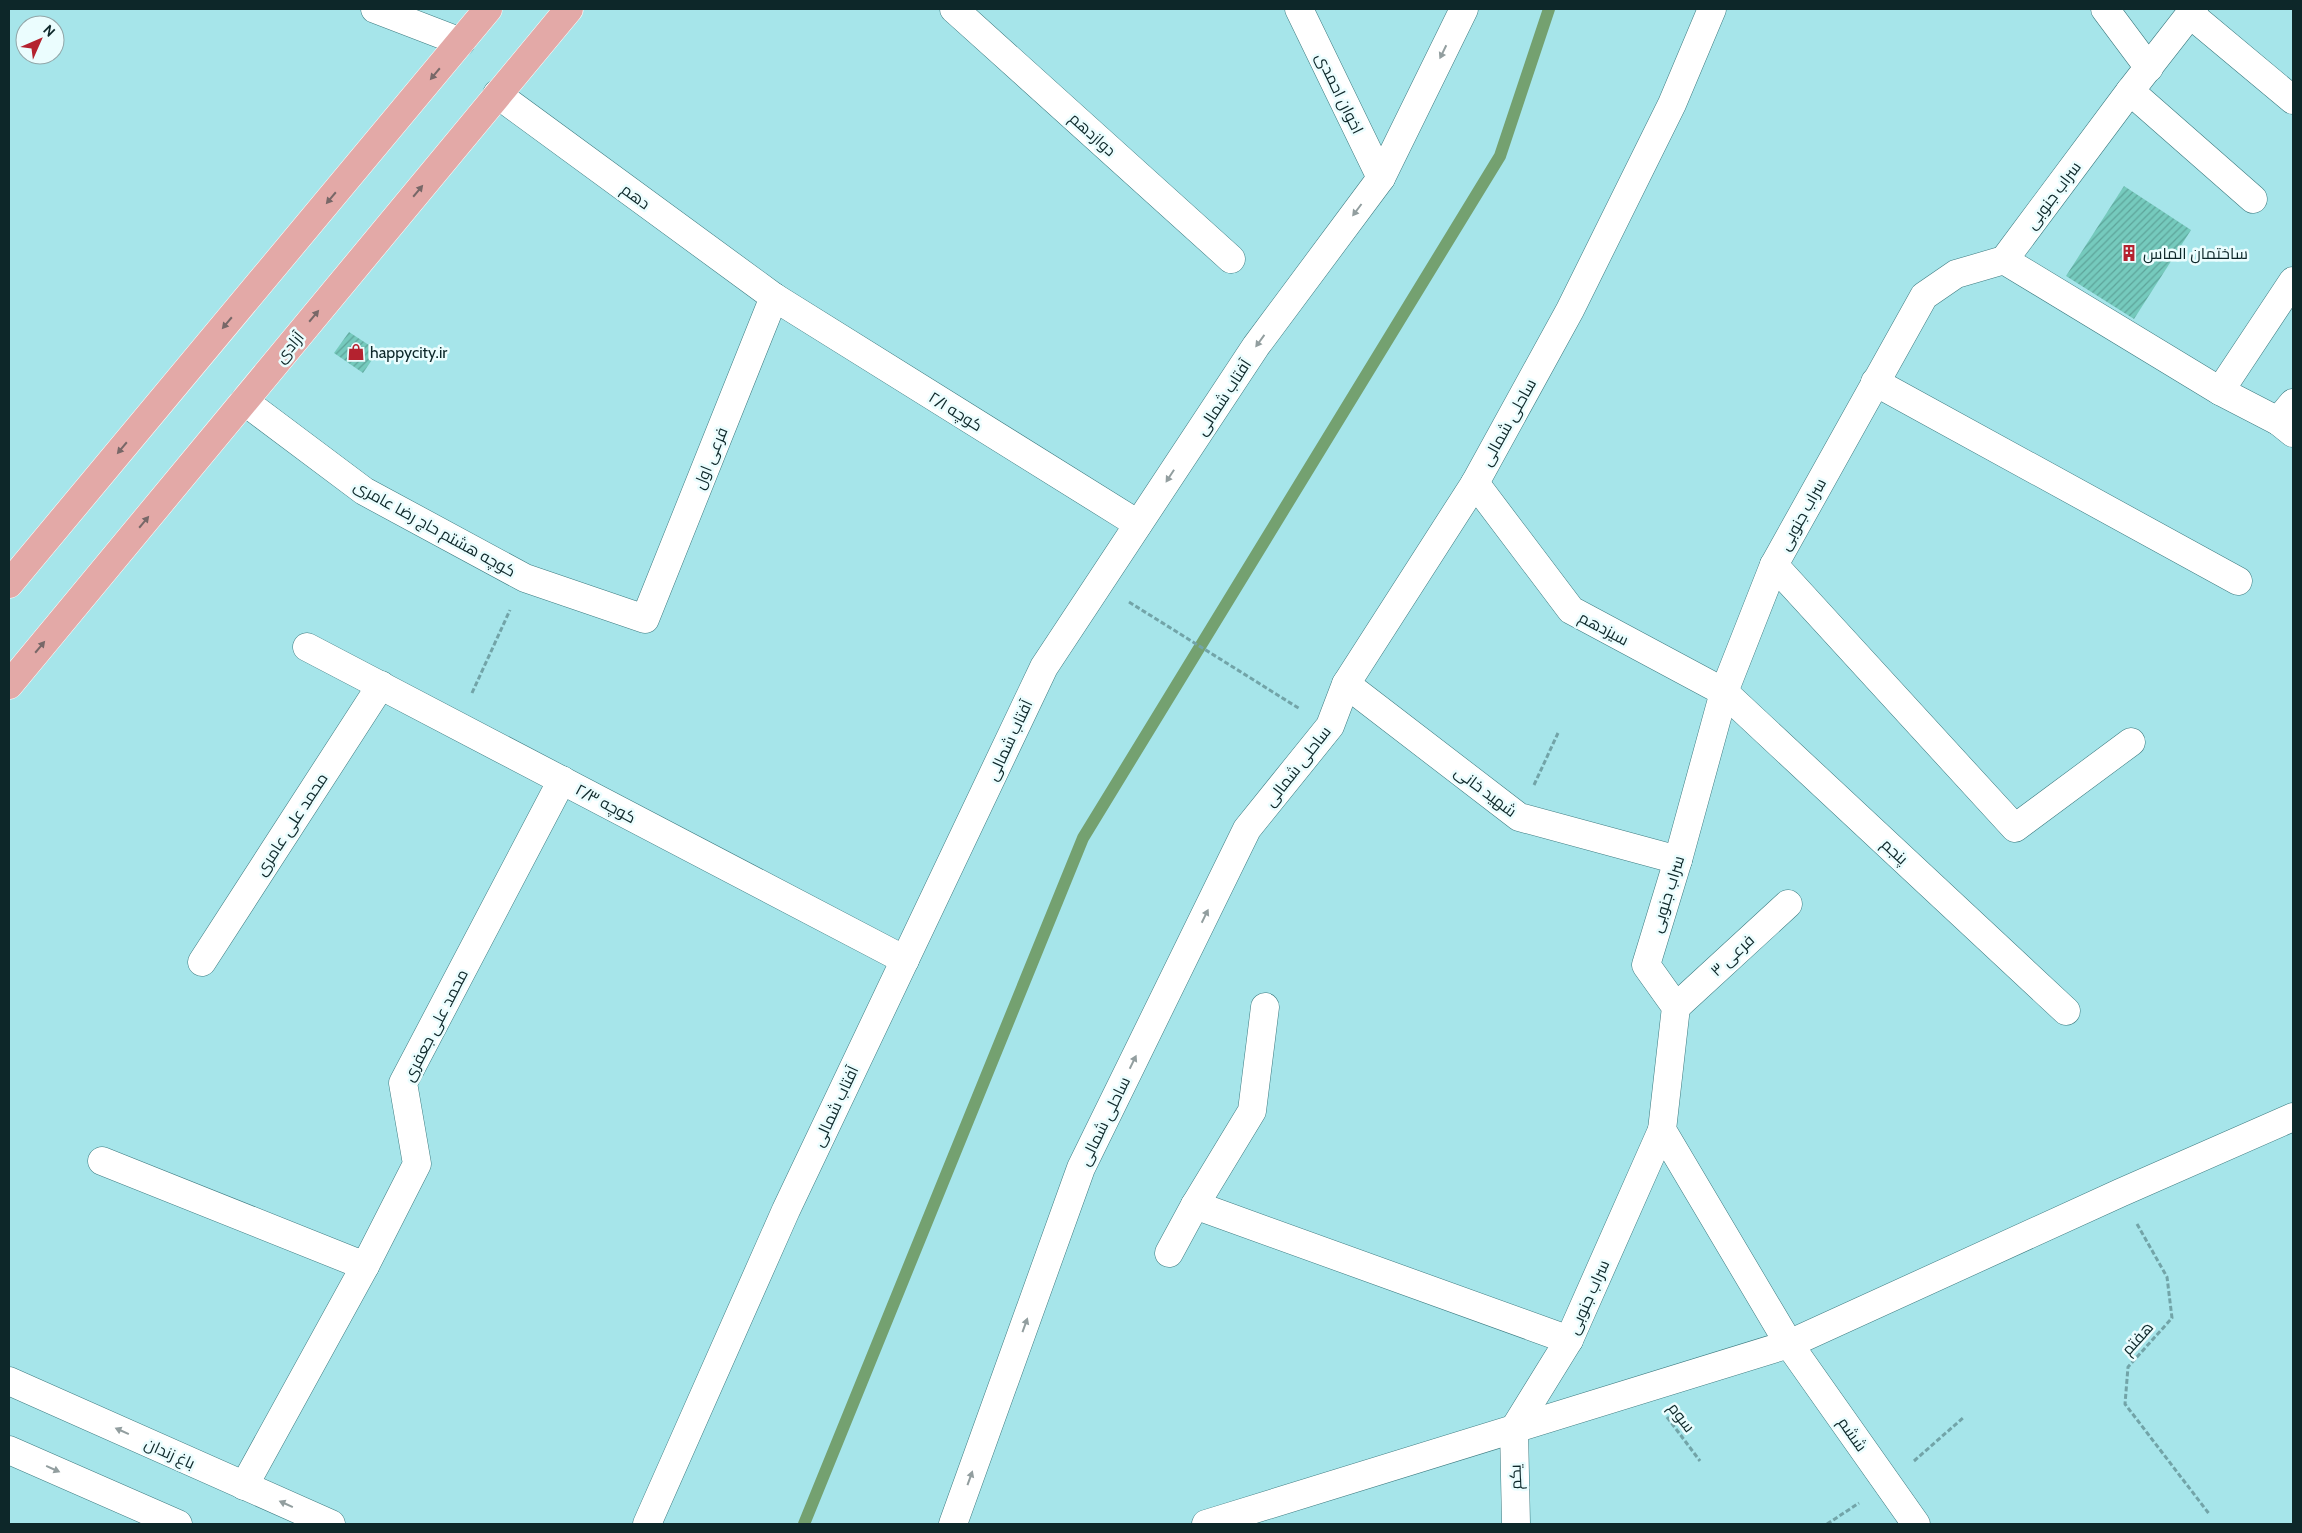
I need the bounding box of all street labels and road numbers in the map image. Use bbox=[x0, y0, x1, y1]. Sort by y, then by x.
street label: اخوان احمدی bbox=[1311, 50, 1367, 137]
street label: دوازدهم bbox=[1064, 109, 1120, 162]
street label: سراب جنوبی bbox=[2022, 158, 2086, 233]
street label: دهم bbox=[616, 180, 654, 215]
street label: آزادی bbox=[271, 327, 309, 367]
street label: آفتاب شمالی bbox=[1192, 355, 1256, 439]
street label: ساحلی شمالی bbox=[1477, 375, 1541, 470]
street label: کوچه ۲/۱ bbox=[924, 388, 986, 437]
street label: فرعی اول bbox=[689, 424, 732, 492]
street label: سراب جنوبی bbox=[1775, 475, 1831, 554]
street label: کوچه هشتم حاج رضا عامری bbox=[350, 476, 519, 583]
street label: سیزدهم bbox=[1575, 607, 1632, 651]
street label: آفتاب شمالی bbox=[982, 696, 1038, 784]
street label: ساحلی شمالی bbox=[1260, 722, 1335, 811]
street label: شهید خانی bbox=[1450, 762, 1520, 822]
street label: محمد علی عامری bbox=[251, 769, 333, 880]
street label: کوچه ۲/۳ bbox=[571, 780, 639, 829]
street label: پنجم bbox=[1876, 834, 1912, 870]
street label: سراب جنوبی bbox=[1647, 853, 1689, 935]
street label: فرعی ۳ bbox=[1707, 930, 1759, 981]
street label: محمد علی جعفری bbox=[399, 966, 473, 1085]
street label: آفتاب شمالی bbox=[808, 1062, 864, 1150]
street label: ساحلی شمالی bbox=[1075, 1074, 1135, 1169]
street label: سراب جنوبی bbox=[1564, 1257, 1614, 1338]
street label: هفتم bbox=[2118, 1318, 2159, 1360]
street label: سوم bbox=[1663, 1399, 1699, 1437]
street label: ششم bbox=[1832, 1413, 1871, 1456]
street label: باغ زندان bbox=[141, 1434, 198, 1475]
street label: یکم bbox=[1506, 1463, 1527, 1490]

